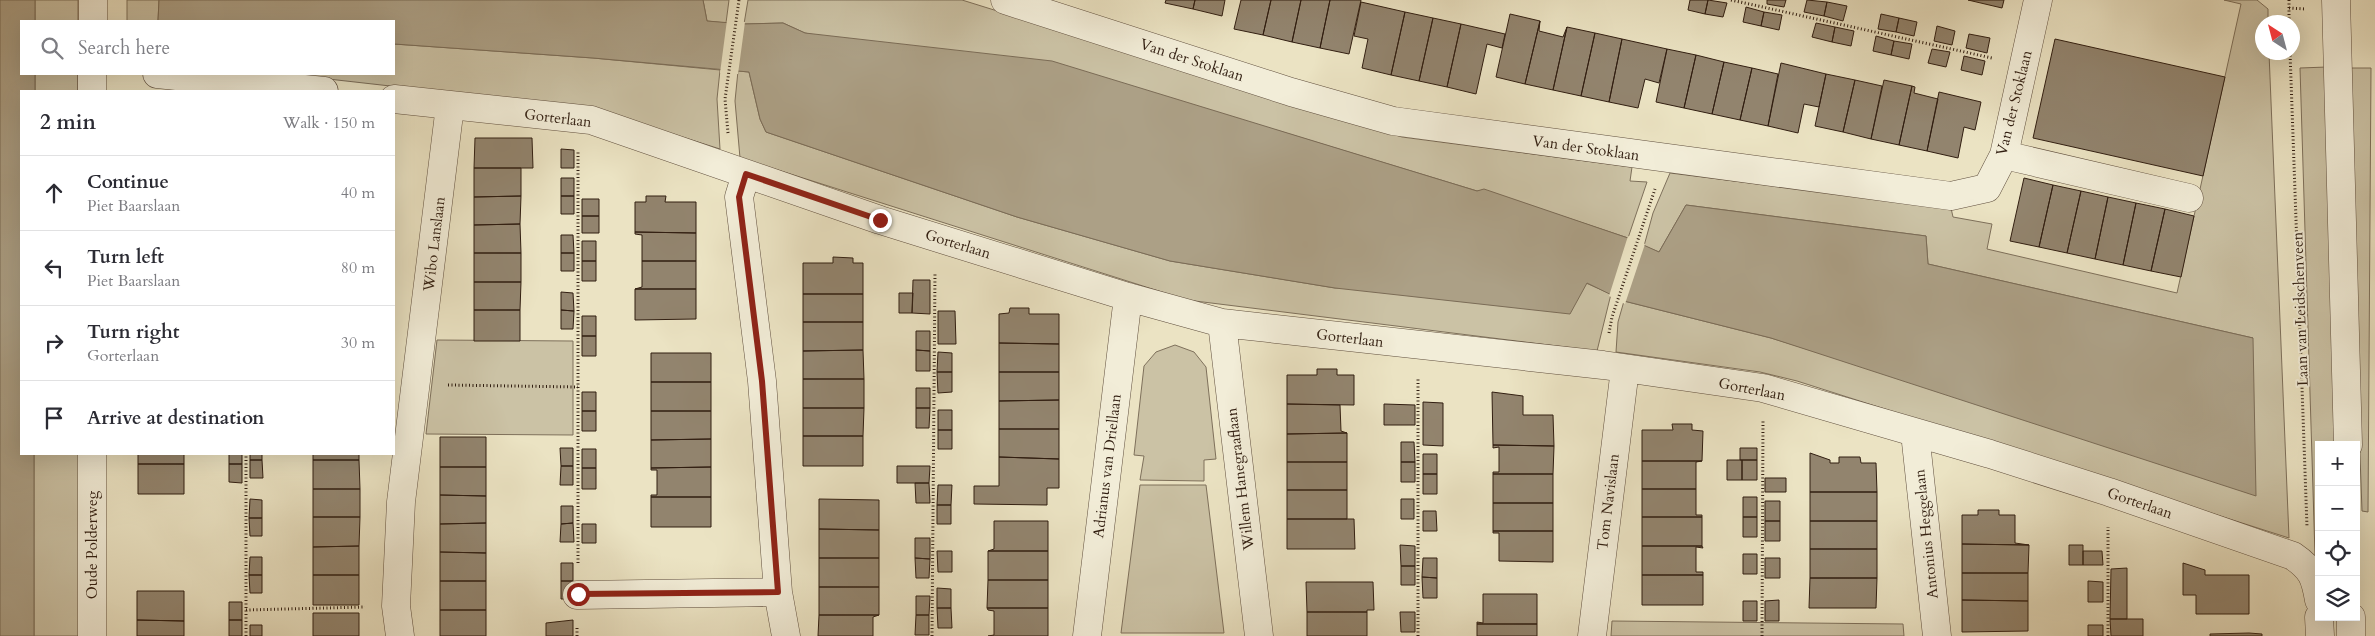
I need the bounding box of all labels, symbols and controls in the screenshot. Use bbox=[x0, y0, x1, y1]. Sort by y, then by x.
north arrow bbox=[2255, 15, 2300, 60]
search box bbox=[20, 20, 395, 75]
icon: search bbox=[38, 34, 66, 62]
street label: Van der Stoklaan bbox=[1138, 34, 1247, 86]
text: Search here bbox=[78, 35, 170, 61]
street label: Van der Stoklaan bbox=[1991, 48, 2037, 158]
street label: Gorterlaan bbox=[523, 104, 593, 132]
text: 2 min bbox=[40, 108, 96, 137]
text: Walk · 150 m bbox=[283, 112, 375, 134]
street label: Van der Stoklaan bbox=[1531, 131, 1641, 165]
text: Continue bbox=[87, 169, 169, 195]
icon: ahead bbox=[40, 179, 68, 207]
text: 40 m bbox=[341, 182, 375, 204]
text: Piet Baarslaan bbox=[87, 195, 180, 217]
street label: Wibo Lanslaan bbox=[418, 195, 450, 294]
route end bbox=[869, 209, 892, 232]
street label: Gorterlaan bbox=[923, 225, 994, 264]
street label: Laan van Leidschenveen bbox=[2287, 231, 2313, 387]
text: Turn left bbox=[87, 244, 164, 270]
icon: left bbox=[40, 254, 68, 282]
text: 80 m bbox=[341, 257, 375, 279]
text: Piet Baarslaan bbox=[87, 270, 180, 292]
text: Turn right bbox=[87, 319, 179, 345]
street label: Gorterlaan bbox=[1315, 324, 1385, 352]
icon: right bbox=[40, 329, 68, 357]
text: 30 m bbox=[341, 332, 375, 354]
text: Gorterlaan bbox=[87, 345, 159, 367]
street label: Gorterlaan bbox=[1717, 373, 1788, 405]
street label: Adrianus van Driellaan bbox=[1088, 392, 1126, 539]
icon: arrive bbox=[40, 404, 68, 432]
text: Arrive at destination bbox=[87, 405, 264, 431]
street label: Willem Hanegraaflaan bbox=[1221, 406, 1259, 552]
map controls bbox=[2315, 441, 2360, 621]
button: + bbox=[2315, 441, 2360, 486]
street label: Tom Navislaan bbox=[1592, 452, 1624, 551]
street label: Antonius Heggelaan bbox=[1909, 468, 1943, 600]
street label: Gorterlaan bbox=[2105, 483, 2176, 524]
button: − bbox=[2315, 486, 2360, 531]
street label: Oude Polderweg bbox=[82, 490, 102, 599]
button: locate bbox=[2315, 531, 2360, 576]
button: layers bbox=[2315, 576, 2360, 621]
route start bbox=[567, 583, 590, 606]

